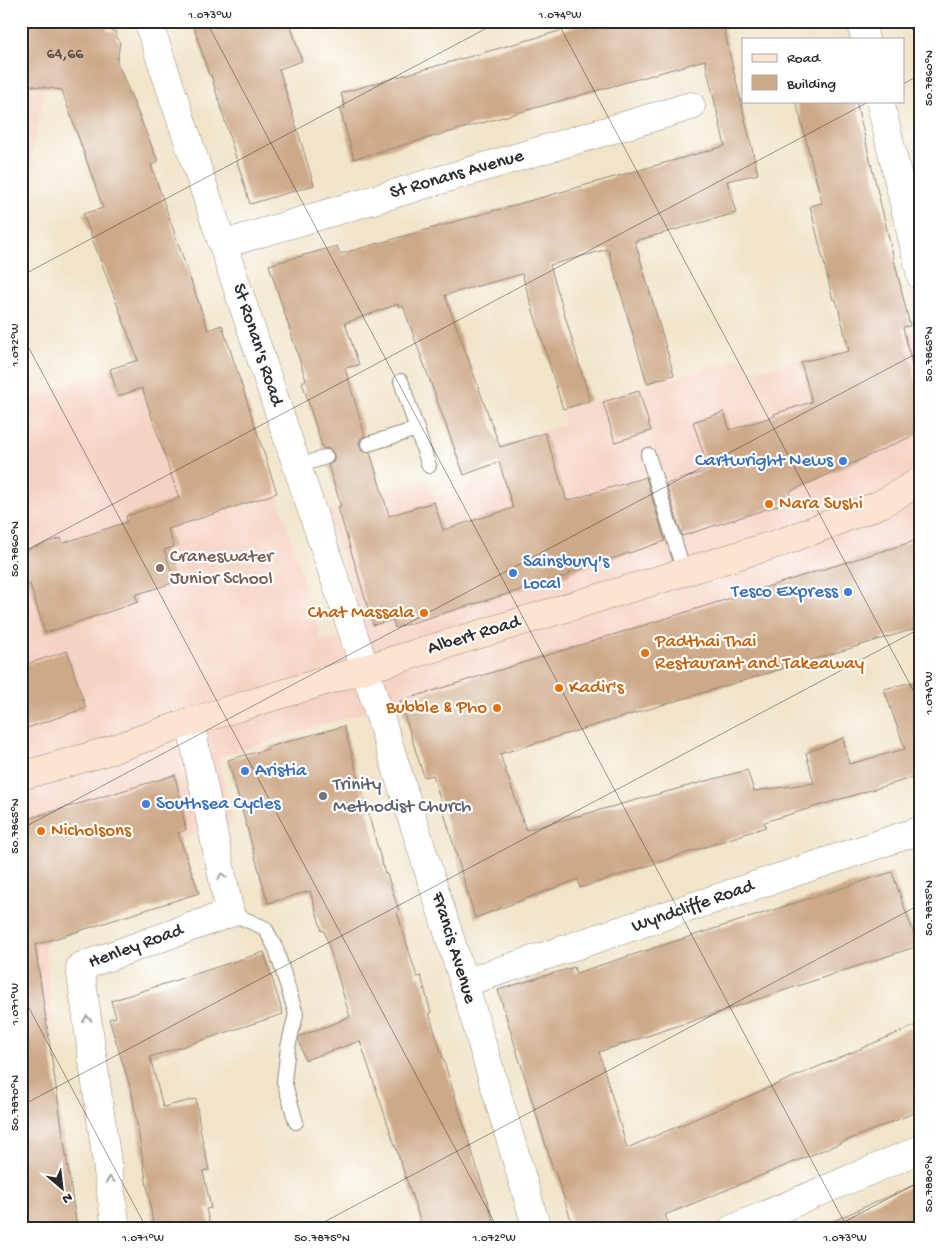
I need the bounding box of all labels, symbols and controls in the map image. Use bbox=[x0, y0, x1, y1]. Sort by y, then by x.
text: 1.073°W bbox=[187, 9, 232, 23]
text: 1.074°W bbox=[538, 9, 581, 23]
legend bbox=[742, 38, 904, 102]
house number: 64,66 bbox=[47, 46, 84, 65]
text: Road bbox=[787, 50, 821, 68]
text: 50.7860°N bbox=[923, 50, 937, 106]
text: Building bbox=[786, 76, 836, 94]
street label: St Ronans Avenue bbox=[387, 145, 527, 205]
street label: St Ronan's Road bbox=[226, 281, 288, 411]
text: 1.072°W bbox=[9, 323, 23, 368]
text: 50.7865°N bbox=[923, 326, 937, 382]
place label: Cartwright News bbox=[695, 450, 834, 473]
marker: Cartwright News bbox=[837, 455, 849, 467]
place label: Nara Sushi bbox=[779, 493, 863, 516]
marker: Nara Sushi bbox=[763, 498, 775, 510]
text: 50.7860°N bbox=[9, 521, 23, 577]
place label: Craneswater Junior School bbox=[170, 546, 275, 591]
place label: Sainsbury's Local bbox=[523, 551, 610, 596]
marker: Craneswater Junior School bbox=[154, 562, 166, 574]
marker: Sainsbury's Local bbox=[507, 567, 519, 579]
place label: Tesco Express bbox=[730, 581, 839, 604]
marker: Tesco Express bbox=[842, 586, 854, 598]
place label: Chat Massala bbox=[308, 602, 415, 625]
marker: Chat Massala bbox=[418, 607, 430, 619]
street label: Albert Road bbox=[425, 610, 525, 661]
place label: Padthai Thai Restaurant and Takeaway bbox=[654, 631, 865, 676]
marker: Padthai Thai Restaurant and Takeaway bbox=[639, 647, 651, 659]
text: 1.074°W bbox=[923, 672, 937, 715]
place label: Kadir's bbox=[569, 677, 625, 700]
marker: Kadir's bbox=[553, 682, 565, 694]
place label: Bubble & Pho bbox=[385, 697, 487, 720]
marker: Bubble & Pho bbox=[491, 702, 503, 714]
place label: Aristia bbox=[255, 760, 308, 783]
marker: Aristia bbox=[239, 765, 251, 777]
place label: Trinity Methodist Church bbox=[332, 774, 471, 819]
marker: Trinity Methodist Church bbox=[317, 790, 329, 802]
place label: Southsea Cycles bbox=[156, 793, 281, 816]
text: 50.7865°N bbox=[9, 798, 23, 854]
marker: Southsea Cycles bbox=[140, 798, 152, 810]
place label: Nicholsons bbox=[51, 820, 132, 843]
marker: Nicholsons bbox=[35, 825, 47, 837]
one-way arrow bbox=[217, 872, 228, 880]
street label: Wyndcliffe Road bbox=[629, 875, 759, 939]
text: 50.7875°N bbox=[923, 880, 937, 936]
street label: Francis Avenue bbox=[425, 889, 481, 1007]
street label: Henley Road bbox=[86, 919, 188, 975]
text: 1.071°W bbox=[9, 983, 23, 1026]
one-way arrow bbox=[83, 1015, 93, 1024]
text: 50.7870°N bbox=[9, 1075, 23, 1131]
text: 50.7880°N bbox=[923, 1156, 937, 1212]
north arrow bbox=[38, 1162, 88, 1212]
one-way arrow bbox=[105, 1176, 115, 1185]
text: N bbox=[59, 1188, 75, 1207]
text: 1.071°W bbox=[121, 1232, 164, 1246]
text: 50.7875°N bbox=[294, 1232, 350, 1246]
text: 1.072°W bbox=[471, 1232, 516, 1246]
text: 1.073°W bbox=[822, 1232, 867, 1246]

